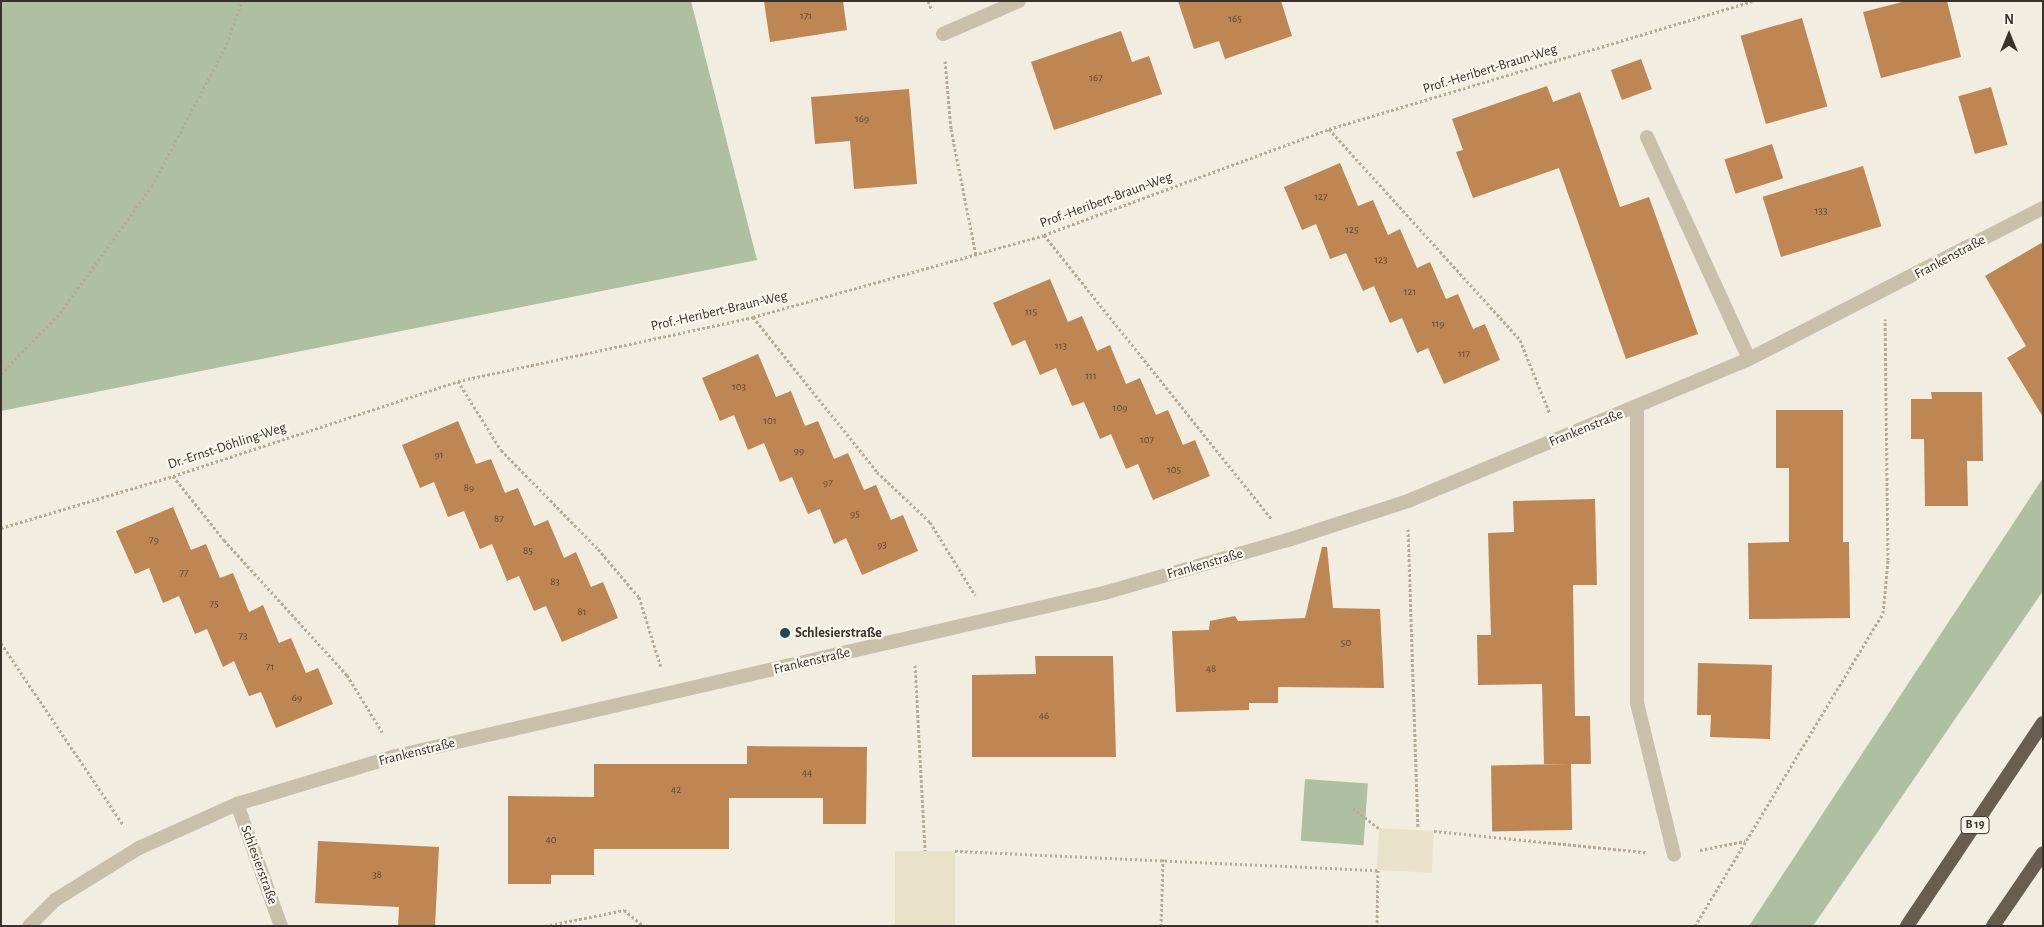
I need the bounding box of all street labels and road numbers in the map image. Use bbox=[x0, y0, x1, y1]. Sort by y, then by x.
street label: Prof.-Heribert-Braun-Weg bbox=[1421, 41, 1559, 97]
street label: Prof.-Heribert-Braun-Weg bbox=[1038, 168, 1174, 232]
street label: Frankenstraße bbox=[1912, 231, 1988, 283]
street label: Prof.-Heribert-Braun-Weg bbox=[649, 287, 789, 335]
street label: Frankenstraße bbox=[1547, 406, 1625, 450]
street label: Dr.-Ernst-Döhling-Weg bbox=[166, 419, 288, 473]
street label: Frankenstraße bbox=[1165, 545, 1245, 583]
street label: Frankenstraße bbox=[772, 644, 852, 678]
street label: Frankenstraße bbox=[377, 734, 457, 770]
road number: B 19 bbox=[1960, 816, 1990, 834]
street label: Schlesierstraße bbox=[237, 823, 281, 907]

